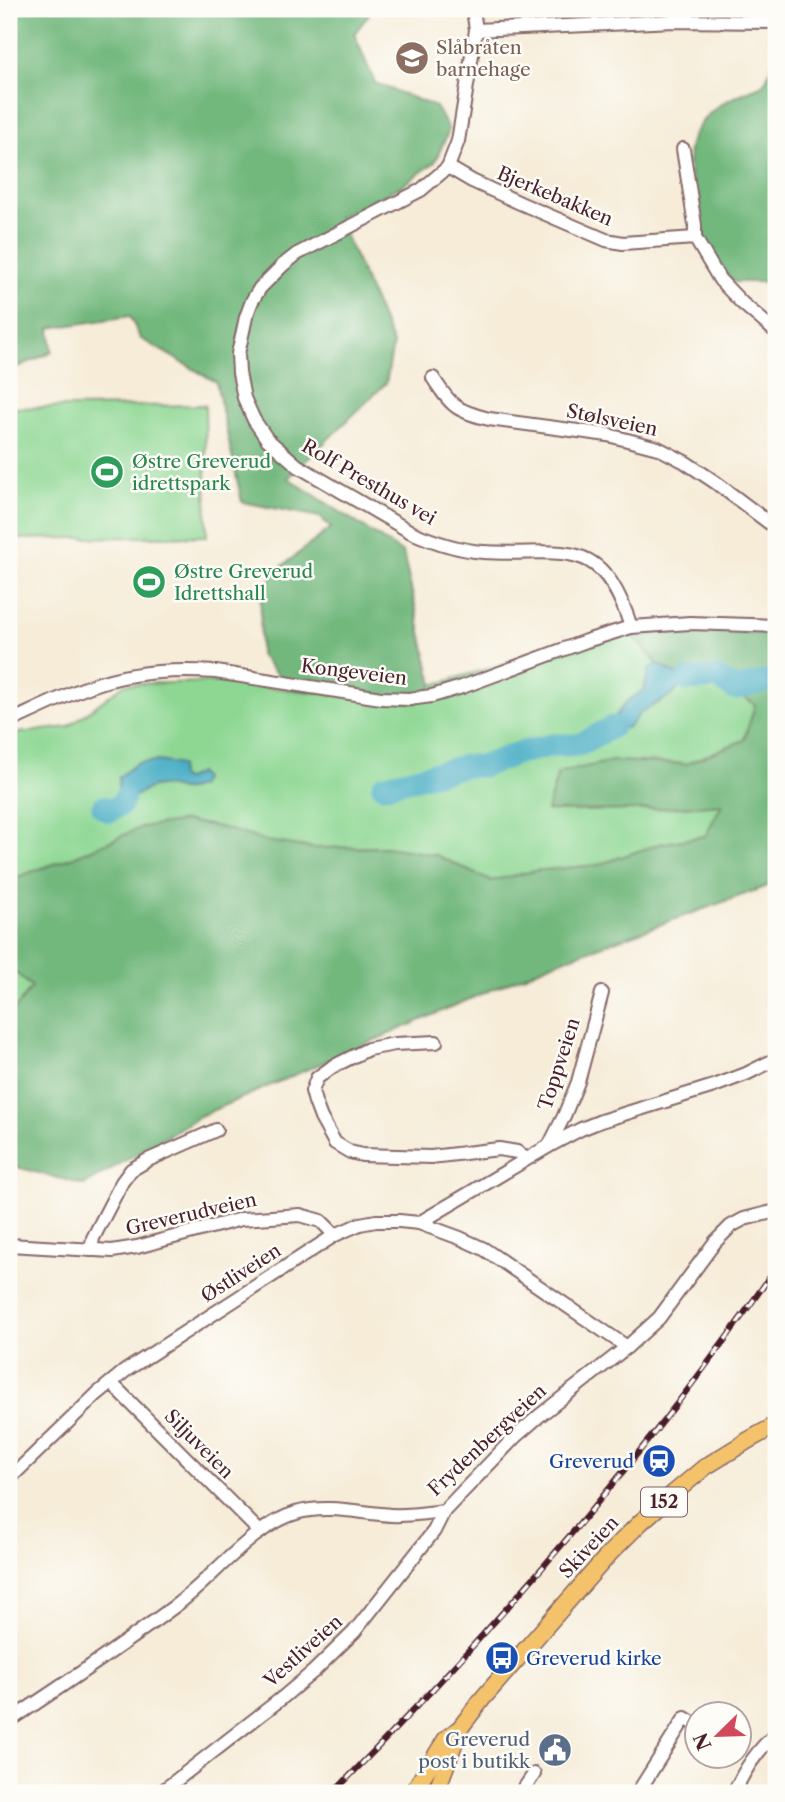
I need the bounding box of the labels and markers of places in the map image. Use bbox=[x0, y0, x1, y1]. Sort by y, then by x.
place label: Slåbråten barnehage bbox=[436, 36, 531, 81]
school or university icon: Slåbråten barnehage bbox=[393, 39, 431, 77]
place label: Østre Greverud idrettspark bbox=[132, 450, 272, 495]
sports icon: Østre Greverud idrettspark bbox=[88, 453, 126, 491]
place label: Østre Greverud Idrettshall bbox=[174, 560, 314, 605]
sports icon: Østre Greverud Idrettshall bbox=[130, 563, 168, 601]
station icon: Greverud bbox=[640, 1442, 678, 1480]
place label: Greverud bbox=[549, 1450, 634, 1473]
bus stop icon: Greverud kirke bbox=[483, 1639, 521, 1677]
place label: Greverud kirke bbox=[526, 1647, 662, 1670]
place label: Greverud post i butikk bbox=[418, 1728, 531, 1773]
public building icon: Greverud post i butikk bbox=[536, 1731, 574, 1769]

